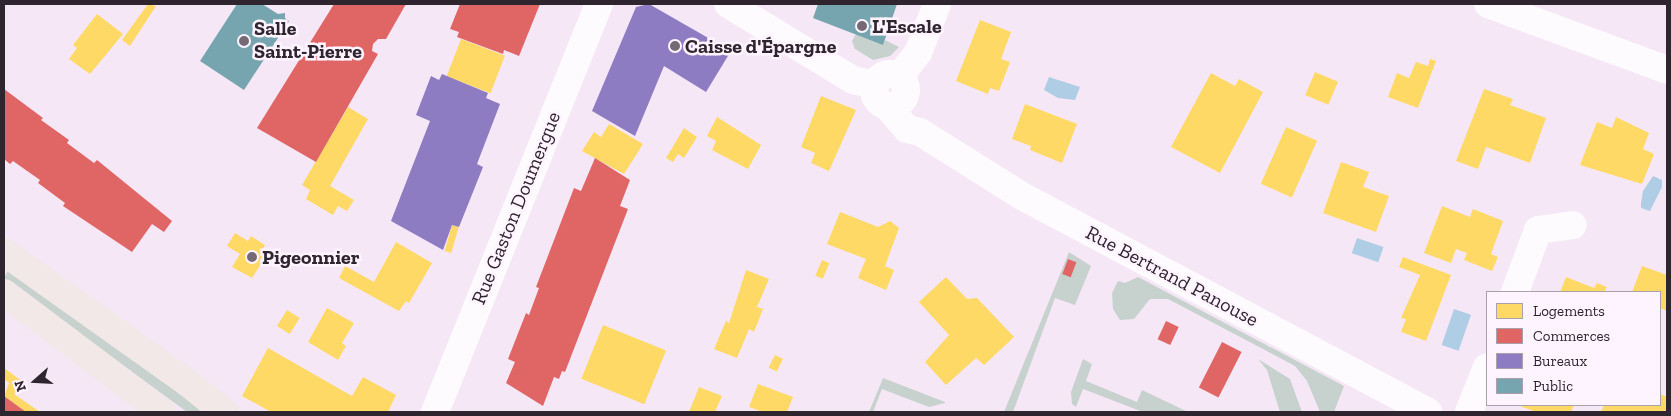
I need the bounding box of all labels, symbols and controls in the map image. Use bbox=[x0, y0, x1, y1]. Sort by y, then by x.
place label: L'Escale bbox=[872, 14, 942, 38]
place label: Salle Saint-Pierre bbox=[254, 17, 362, 64]
marker: L'Escale bbox=[856, 20, 868, 32]
place label: Caisse d'Épargne bbox=[685, 34, 836, 58]
marker: Salle Saint-Pierre bbox=[238, 35, 250, 47]
marker: Caisse d'Épargne bbox=[669, 40, 681, 52]
street label: Rue Gaston Doumergue bbox=[466, 108, 566, 308]
street label: Rue Bertrand Panouse bbox=[1082, 220, 1262, 332]
place label: Pigeonnier bbox=[262, 245, 360, 269]
marker: Pigeonnier bbox=[246, 251, 258, 263]
legend bbox=[1486, 291, 1661, 406]
text: Logements bbox=[1533, 302, 1605, 320]
text: Commerces bbox=[1533, 327, 1610, 345]
text: Bureaux bbox=[1533, 352, 1587, 370]
north arrow bbox=[10, 356, 60, 406]
text: Public bbox=[1533, 377, 1573, 395]
text: N bbox=[11, 378, 30, 394]

